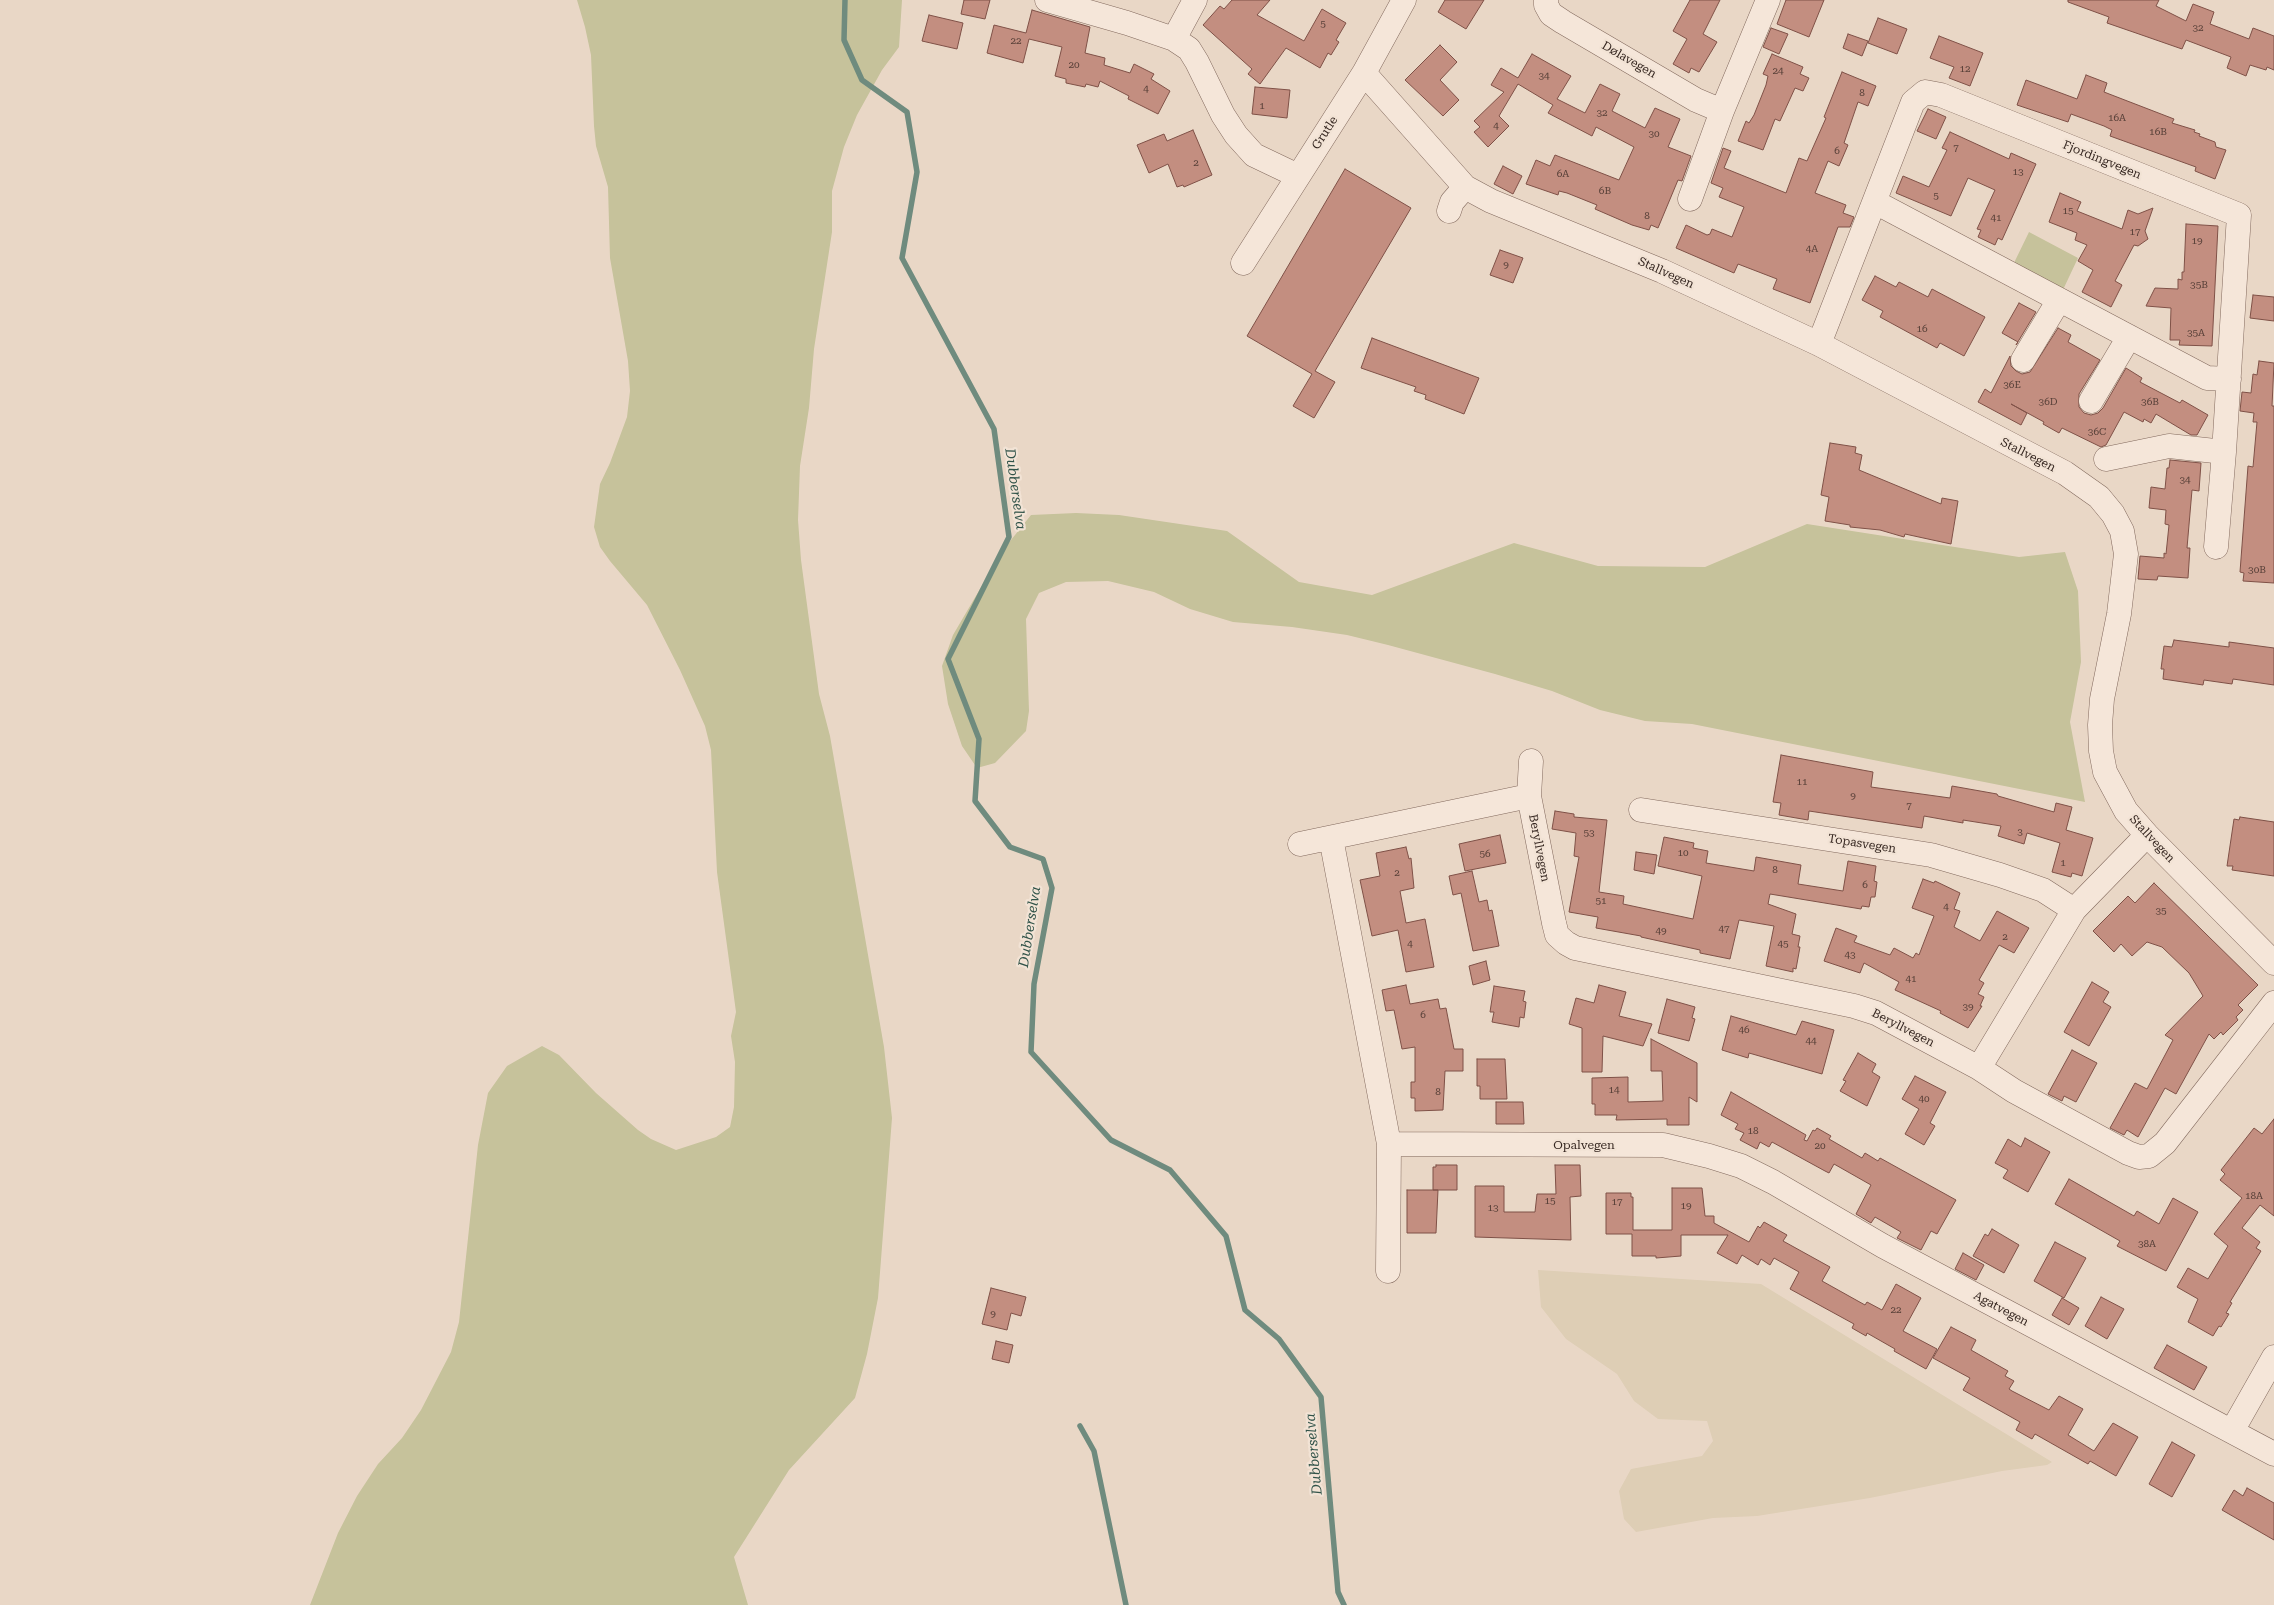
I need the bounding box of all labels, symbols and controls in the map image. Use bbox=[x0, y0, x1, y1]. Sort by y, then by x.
house number: 5 bbox=[1320, 18, 1326, 30]
house number: 32 bbox=[2192, 22, 2204, 34]
house number: 22 bbox=[1010, 35, 1022, 47]
street label: Dølavegen bbox=[1599, 39, 1659, 81]
house number: 20 bbox=[1068, 59, 1080, 71]
house number: 12 bbox=[1959, 63, 1971, 75]
house number: 24 bbox=[1772, 65, 1784, 77]
house number: 34 bbox=[1538, 70, 1550, 82]
house number: 4 bbox=[1143, 83, 1149, 95]
house number: 8 bbox=[1859, 87, 1865, 99]
house number: 1 bbox=[1259, 100, 1265, 112]
house number: 32 bbox=[1596, 107, 1608, 119]
house number: 16A bbox=[2108, 112, 2126, 124]
street label: Grutle bbox=[1309, 114, 1341, 152]
house number: 4 bbox=[1493, 120, 1499, 132]
house number: 16B bbox=[2149, 126, 2167, 138]
house number: 30 bbox=[1648, 128, 1660, 140]
street label: Fjordingvegen bbox=[2061, 138, 2143, 182]
house number: 7 bbox=[1953, 142, 1959, 154]
house number: 6 bbox=[1834, 145, 1840, 157]
house number: 2 bbox=[1193, 157, 1199, 169]
house number: 13 bbox=[2012, 166, 2024, 178]
house number: 6A bbox=[1557, 168, 1569, 180]
house number: 6B bbox=[1599, 185, 1611, 197]
house number: 5 bbox=[1933, 190, 1939, 202]
house number: 15 bbox=[2062, 205, 2074, 217]
house number: 8 bbox=[1644, 210, 1650, 222]
house number: 41 bbox=[1990, 212, 2002, 224]
house number: 17 bbox=[2129, 226, 2141, 238]
house number: 19 bbox=[2191, 235, 2203, 247]
house number: 4A bbox=[1806, 243, 1818, 255]
street label: Stallvegen bbox=[1636, 254, 1696, 292]
house number: 9 bbox=[1503, 259, 1509, 271]
house number: 35B bbox=[2190, 279, 2208, 291]
house number: 16 bbox=[1916, 323, 1928, 335]
house number: 35A bbox=[2187, 327, 2205, 339]
house number: 36E bbox=[2003, 379, 2021, 391]
house number: 36D bbox=[2039, 396, 2057, 408]
house number: 36B bbox=[2141, 396, 2159, 408]
house number: 36C bbox=[2088, 426, 2106, 438]
street label: Stallvegen bbox=[1998, 435, 2058, 475]
water label: Dubberselva bbox=[1001, 447, 1029, 531]
house number: 34 bbox=[2179, 474, 2191, 486]
house number: 30B bbox=[2248, 564, 2266, 576]
house number: 11 bbox=[1796, 776, 1808, 788]
house number: 9 bbox=[1850, 790, 1856, 802]
house number: 7 bbox=[1906, 800, 1912, 812]
street label: Stallvegen bbox=[2126, 812, 2178, 866]
street label: Beryllvegen bbox=[1525, 813, 1553, 883]
house number: 3 bbox=[2017, 826, 2023, 838]
house number: 53 bbox=[1583, 827, 1595, 839]
street label: Topasvegen bbox=[1827, 832, 1897, 856]
house number: 10 bbox=[1677, 847, 1689, 859]
house number: 56 bbox=[1479, 848, 1491, 860]
house number: 1 bbox=[2060, 857, 2066, 869]
house number: 8 bbox=[1772, 864, 1778, 876]
house number: 2 bbox=[1394, 867, 1400, 879]
house number: 6 bbox=[1862, 879, 1868, 891]
water label: Dubberselva bbox=[1015, 885, 1045, 969]
house number: 51 bbox=[1595, 895, 1607, 907]
house number: 4 bbox=[1943, 901, 1949, 913]
house number: 35 bbox=[2155, 905, 2167, 917]
house number: 47 bbox=[1718, 923, 1730, 935]
house number: 49 bbox=[1655, 925, 1667, 937]
house number: 2 bbox=[2002, 931, 2008, 943]
house number: 4 bbox=[1407, 938, 1413, 950]
house number: 45 bbox=[1777, 938, 1789, 950]
house number: 43 bbox=[1844, 949, 1856, 961]
house number: 41 bbox=[1905, 973, 1917, 985]
house number: 39 bbox=[1962, 1001, 1974, 1013]
street label: Beryllvegen bbox=[1869, 1006, 1937, 1050]
house number: 6 bbox=[1420, 1009, 1426, 1021]
house number: 46 bbox=[1738, 1024, 1750, 1036]
house number: 44 bbox=[1805, 1035, 1817, 1047]
house number: 14 bbox=[1608, 1084, 1620, 1096]
house number: 8 bbox=[1435, 1086, 1441, 1098]
house number: 40 bbox=[1918, 1093, 1930, 1105]
house number: 18 bbox=[1747, 1125, 1759, 1137]
street label: Opalvegen bbox=[1553, 1138, 1615, 1152]
house number: 20 bbox=[1814, 1140, 1826, 1152]
house number: 18A bbox=[2245, 1190, 2263, 1202]
house number: 15 bbox=[1544, 1195, 1556, 1207]
house number: 17 bbox=[1611, 1196, 1623, 1208]
house number: 19 bbox=[1680, 1200, 1692, 1212]
house number: 13 bbox=[1487, 1202, 1499, 1214]
house number: 38A bbox=[2138, 1238, 2156, 1250]
street label: Agatvegen bbox=[1971, 1289, 2031, 1329]
house number: 22 bbox=[1890, 1304, 1902, 1316]
house number: 9 bbox=[990, 1308, 996, 1320]
water label: Dubberselva bbox=[1302, 1413, 1326, 1495]

